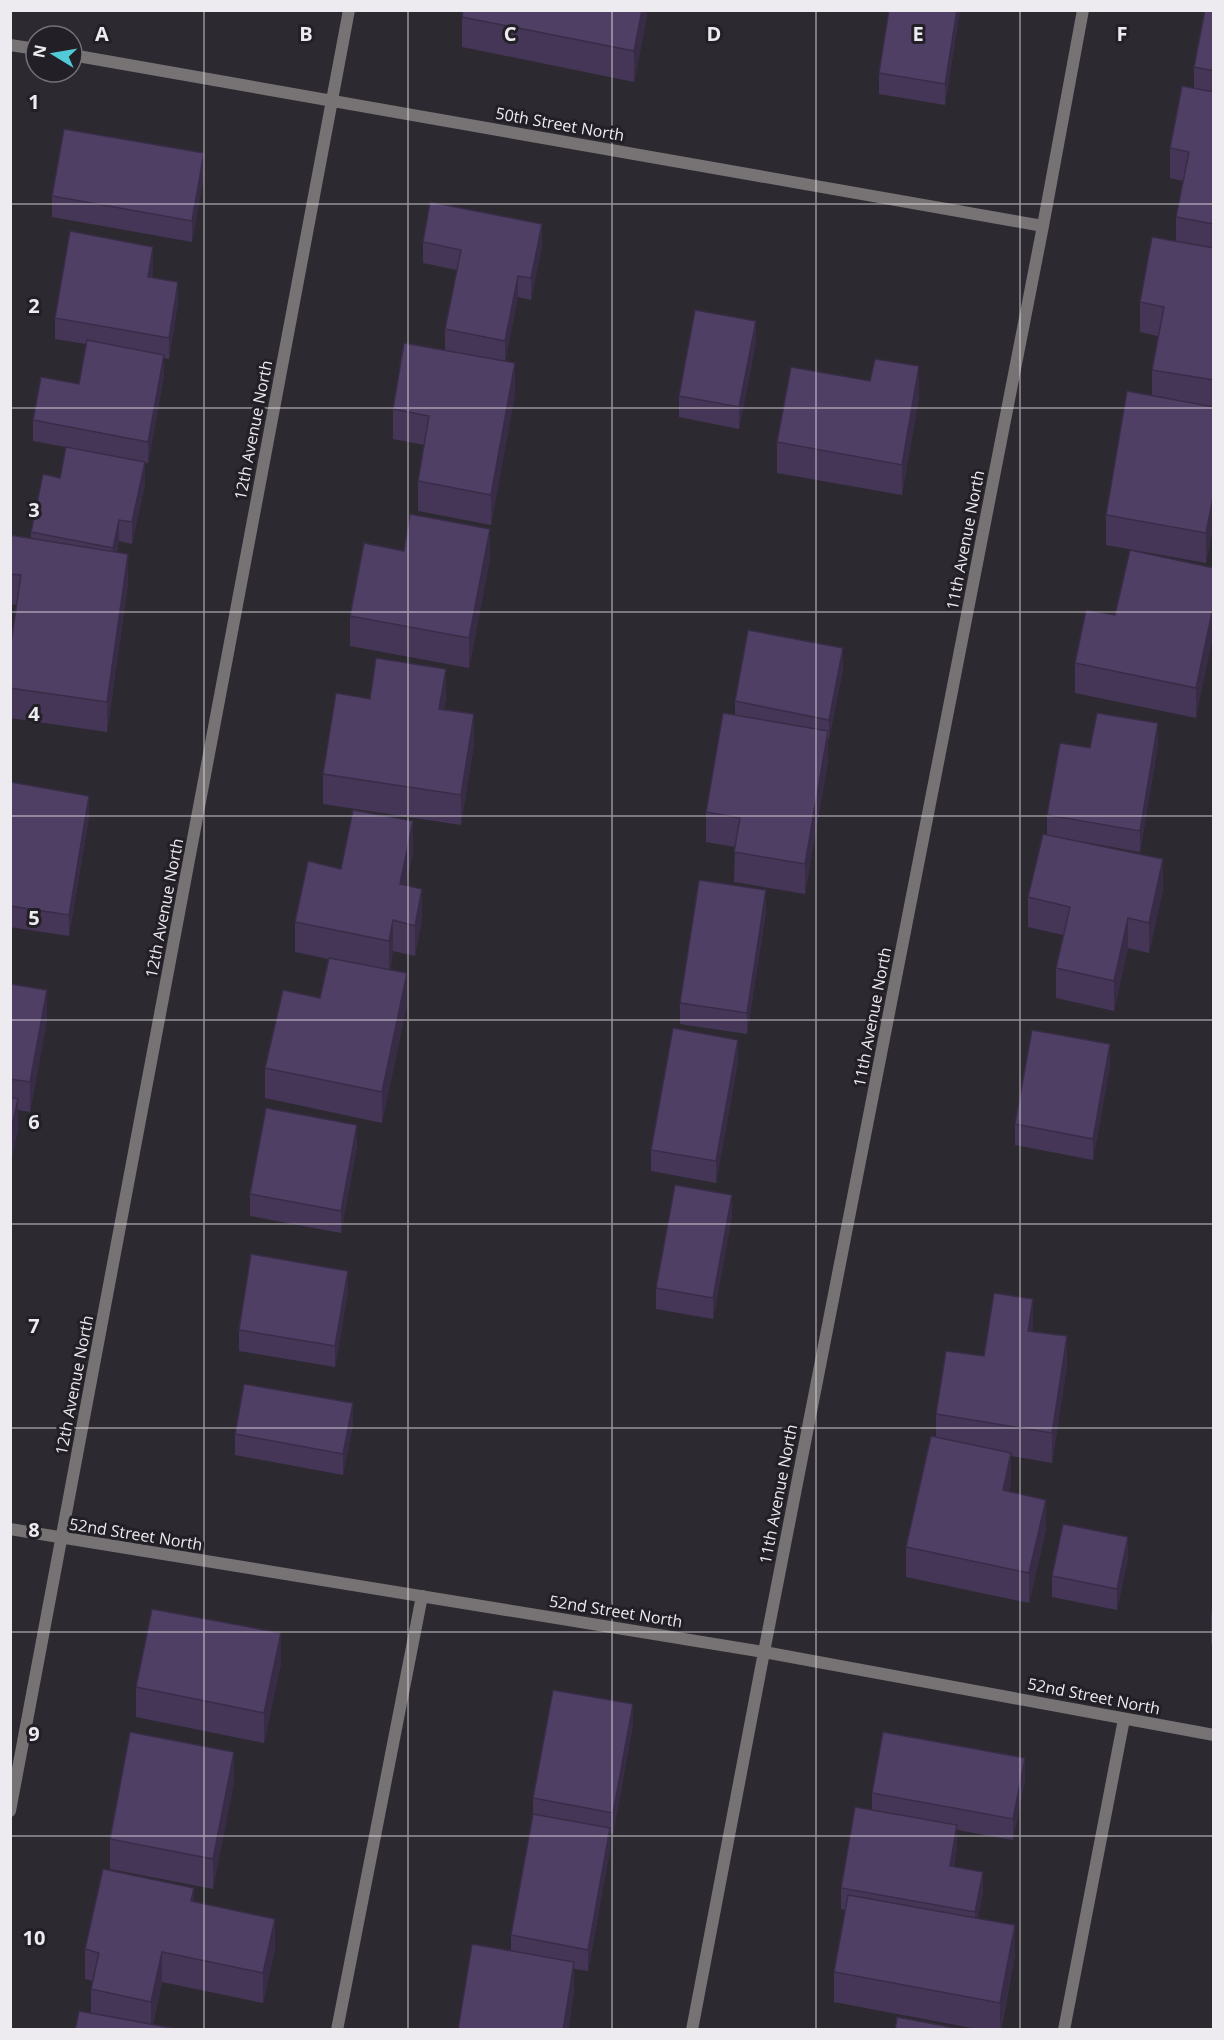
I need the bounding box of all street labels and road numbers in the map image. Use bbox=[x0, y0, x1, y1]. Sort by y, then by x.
street label: 50th Street North bbox=[494, 102, 626, 146]
street label: 12th Avenue North bbox=[229, 358, 277, 502]
street label: 11th Avenue North bbox=[941, 468, 989, 612]
street label: 12th Avenue North bbox=[140, 836, 188, 980]
street label: 11th Avenue North bbox=[848, 945, 896, 1089]
street label: 12th Avenue North bbox=[50, 1313, 98, 1457]
street label: 11th Avenue North bbox=[754, 1422, 802, 1566]
street label: 52nd Street North bbox=[68, 1513, 204, 1555]
street label: 52nd Street North bbox=[548, 1590, 684, 1632]
street label: 52nd Street North bbox=[1026, 1672, 1162, 1720]

